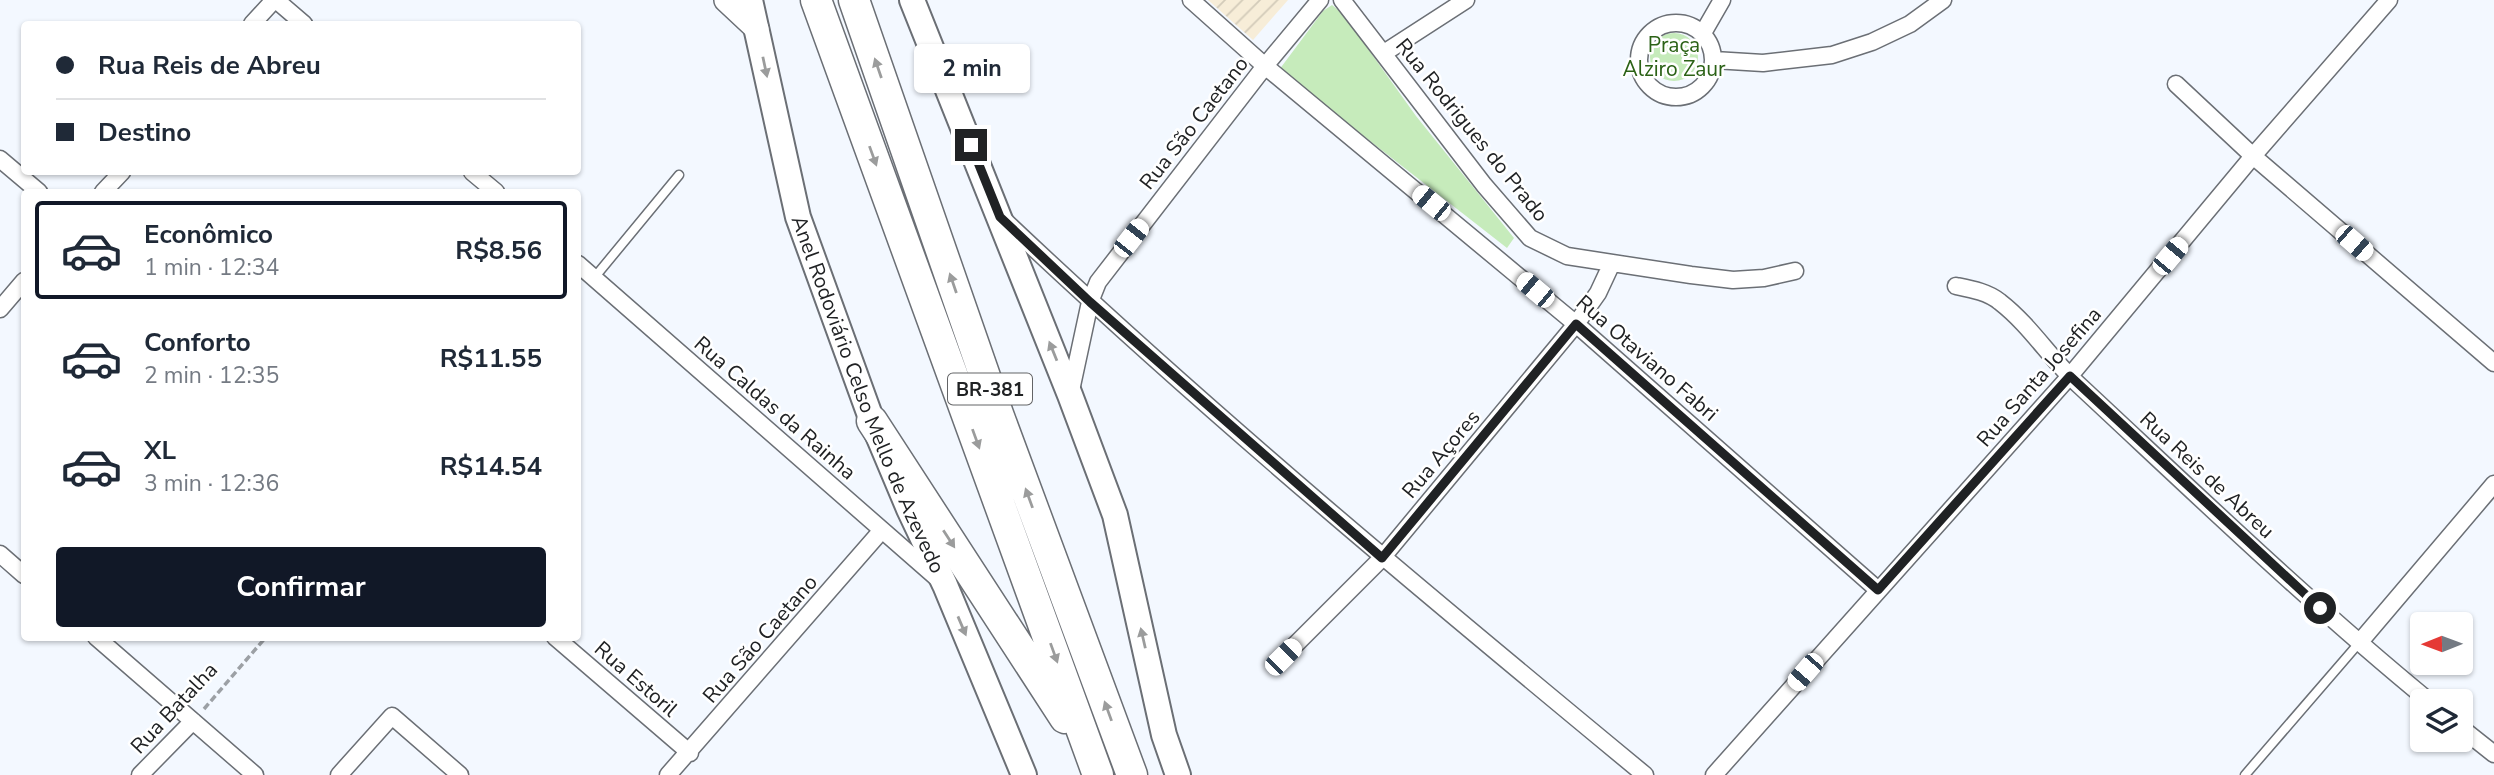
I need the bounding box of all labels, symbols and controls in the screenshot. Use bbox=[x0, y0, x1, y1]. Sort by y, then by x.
park label: Praça Alziro Zaur bbox=[1622, 31, 1726, 83]
street label: Rua Rodrigues do Prado bbox=[1389, 33, 1555, 227]
callout: 2 min bbox=[913, 44, 1029, 92]
text: Rua Reis de Abreu bbox=[98, 48, 321, 83]
street label: Rua São Caetano bbox=[1133, 51, 1255, 195]
text: 2 min bbox=[942, 53, 1002, 84]
one-way arrow bbox=[760, 56, 771, 78]
one-way arrow bbox=[872, 58, 883, 79]
text: Destino bbox=[98, 115, 191, 150]
route end bbox=[955, 129, 987, 161]
one-way arrow bbox=[868, 146, 879, 167]
car bbox=[1409, 182, 1454, 224]
street label: Anel Rodoviário Celso Mello de Azevedo bbox=[785, 212, 951, 578]
car bbox=[1110, 215, 1153, 261]
text: Econômico bbox=[144, 217, 273, 252]
icon: car bbox=[60, 219, 123, 282]
car bbox=[2332, 221, 2377, 265]
text: R$8.56 bbox=[455, 233, 542, 268]
car bbox=[2149, 233, 2192, 279]
text: 1 min · 12:34 bbox=[144, 252, 279, 283]
car bbox=[1513, 268, 1558, 312]
one-way arrow bbox=[947, 273, 958, 294]
street label: Rua Otaviano Fabri bbox=[1570, 289, 1724, 427]
street label: Rua Santa Josefina bbox=[1970, 301, 2108, 453]
text: Conforto bbox=[144, 325, 251, 360]
icon: car bbox=[60, 327, 123, 390]
street label: Rua Caldas da Rainha bbox=[688, 330, 862, 486]
text: R$11.55 bbox=[440, 341, 542, 376]
one-way arrow bbox=[1048, 341, 1059, 362]
text: 2 min · 12:35 bbox=[144, 360, 279, 391]
road number: BR-381 bbox=[948, 374, 1032, 404]
street label: Rua Açores bbox=[1396, 404, 1486, 504]
street label: Rua Reis de Abreu bbox=[2134, 405, 2280, 545]
one-way arrow bbox=[971, 429, 982, 450]
text: XL bbox=[144, 433, 176, 468]
icon: car bbox=[60, 435, 123, 498]
text: R$14.54 bbox=[440, 449, 542, 484]
text: 3 min · 12:36 bbox=[144, 468, 279, 499]
one-way arrow bbox=[1023, 487, 1034, 508]
one-way arrow bbox=[942, 530, 955, 549]
button: Confirmar bbox=[56, 547, 546, 627]
street label: Rua São Caetano bbox=[696, 569, 824, 709]
route start bbox=[2304, 592, 2336, 624]
north arrow bbox=[2410, 612, 2473, 676]
map controls bbox=[2410, 612, 2473, 752]
one-way arrow bbox=[956, 616, 968, 636]
one-way arrow bbox=[1137, 627, 1148, 649]
street label: Rua Estoril bbox=[588, 635, 684, 724]
car bbox=[1261, 635, 1306, 679]
one-way arrow bbox=[1049, 642, 1060, 663]
car bbox=[1784, 649, 1827, 695]
street label: Rua Batalha bbox=[124, 656, 224, 760]
button: layers bbox=[2410, 689, 2473, 752]
one-way arrow bbox=[1102, 700, 1113, 721]

